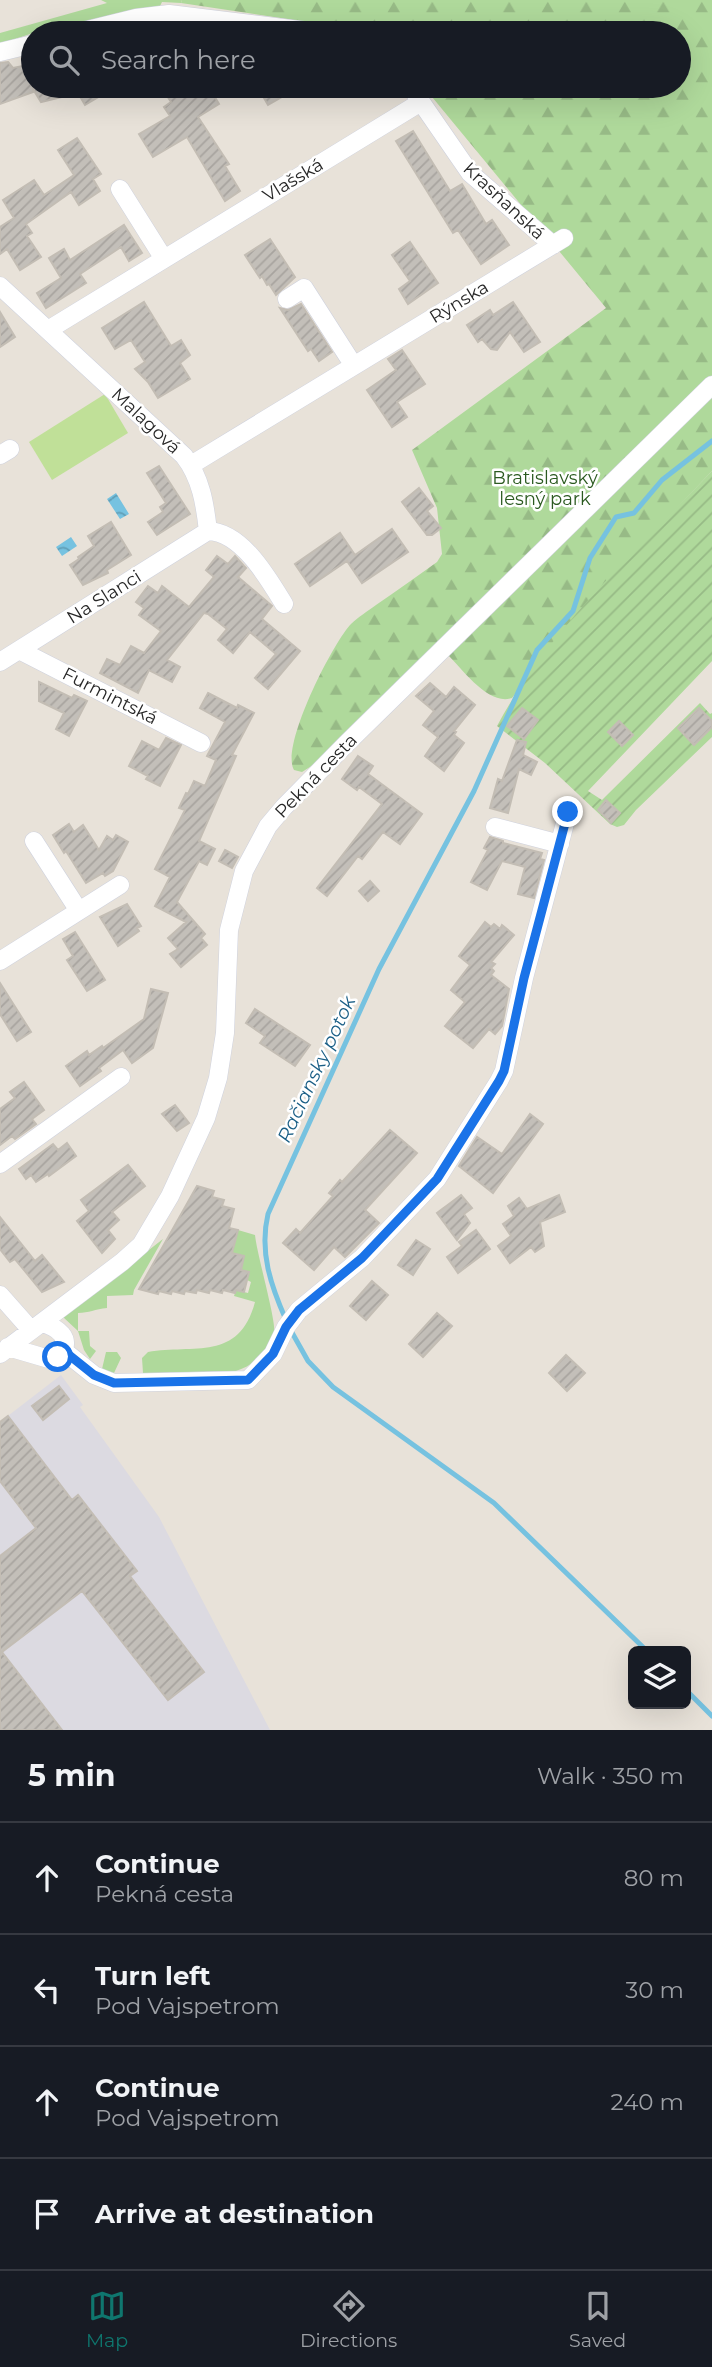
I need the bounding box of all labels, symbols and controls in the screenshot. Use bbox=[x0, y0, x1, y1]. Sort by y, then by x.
search box bbox=[21, 21, 691, 98]
icon: search bbox=[45, 41, 83, 79]
text: Search here bbox=[101, 44, 256, 76]
street label: Vlašská bbox=[259, 153, 327, 207]
street label: Krasňanská bbox=[459, 158, 549, 244]
street label: Rýnska bbox=[426, 276, 492, 328]
street label: Malagová bbox=[107, 383, 185, 459]
park label: Bratislavský lesný park bbox=[492, 467, 598, 510]
street label: Na Slanci bbox=[63, 566, 145, 628]
street label: Furmintská bbox=[59, 663, 161, 729]
street label: Pekná cesta bbox=[270, 729, 362, 823]
route end bbox=[552, 796, 583, 827]
water label: Račiansky potok bbox=[272, 992, 361, 1146]
route start bbox=[42, 1341, 73, 1372]
map controls bbox=[628, 1646, 691, 1709]
button: layers bbox=[628, 1646, 691, 1709]
text: 5 min bbox=[28, 1757, 116, 1794]
text: Walk · 350 m bbox=[537, 1762, 684, 1790]
text: Continue bbox=[95, 1848, 220, 1880]
icon: ahead bbox=[28, 1859, 66, 1897]
text: 80 m bbox=[624, 1864, 684, 1892]
text: Pekná cesta bbox=[95, 1880, 234, 1908]
text: Turn left bbox=[95, 1960, 211, 1992]
icon: left bbox=[28, 1971, 66, 2009]
text: 30 m bbox=[625, 1976, 684, 2004]
text: Pod Vajspetrom bbox=[95, 1992, 280, 2020]
text: Continue bbox=[95, 2072, 220, 2104]
icon: ahead bbox=[28, 2083, 66, 2121]
text: 240 m bbox=[611, 2088, 684, 2116]
text: Pod Vajspetrom bbox=[95, 2104, 280, 2132]
icon: arrive bbox=[28, 2195, 66, 2233]
text: Arrive at destination bbox=[95, 2198, 374, 2230]
tab: Map bbox=[86, 2287, 128, 2352]
tab: Directions bbox=[300, 2287, 397, 2352]
tab: Saved bbox=[569, 2287, 626, 2352]

